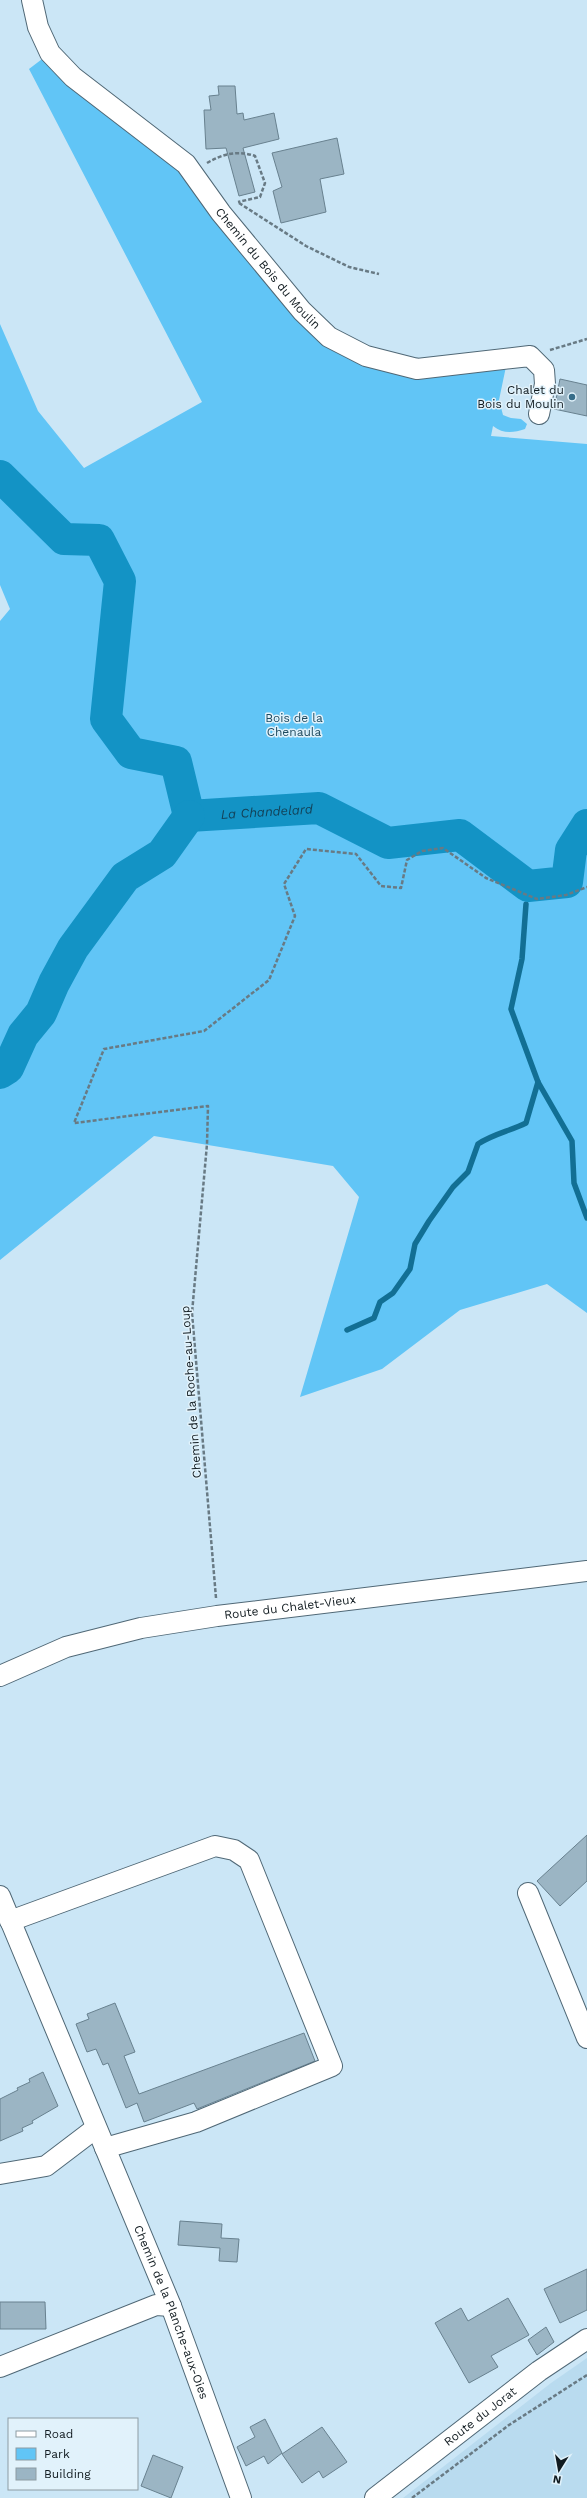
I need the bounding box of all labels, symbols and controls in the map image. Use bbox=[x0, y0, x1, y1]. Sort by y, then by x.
street label: Chemin du Bois du Moulin bbox=[213, 205, 323, 332]
place label: Chalet du Bois du Moulin bbox=[477, 383, 564, 411]
marker: Chalet du Bois du Moulin bbox=[567, 392, 577, 402]
park label: Bois de la Chenaula bbox=[265, 711, 323, 739]
water label: La Chandelard bbox=[220, 801, 314, 822]
street label: Chemin de la Roche-au-Loup bbox=[178, 1305, 204, 1479]
street label: Route du Chalet-Vieux bbox=[223, 1592, 357, 1622]
street label: Chemin de la Planche-aux-Oies bbox=[131, 2223, 211, 2401]
street label: Route du Jorat bbox=[441, 2384, 519, 2449]
legend bbox=[8, 2418, 138, 2490]
text: Road bbox=[44, 2427, 73, 2441]
text: Park bbox=[44, 2447, 70, 2461]
north arrow bbox=[539, 2450, 579, 2490]
text: Building bbox=[44, 2467, 91, 2481]
text: N bbox=[552, 2472, 562, 2486]

